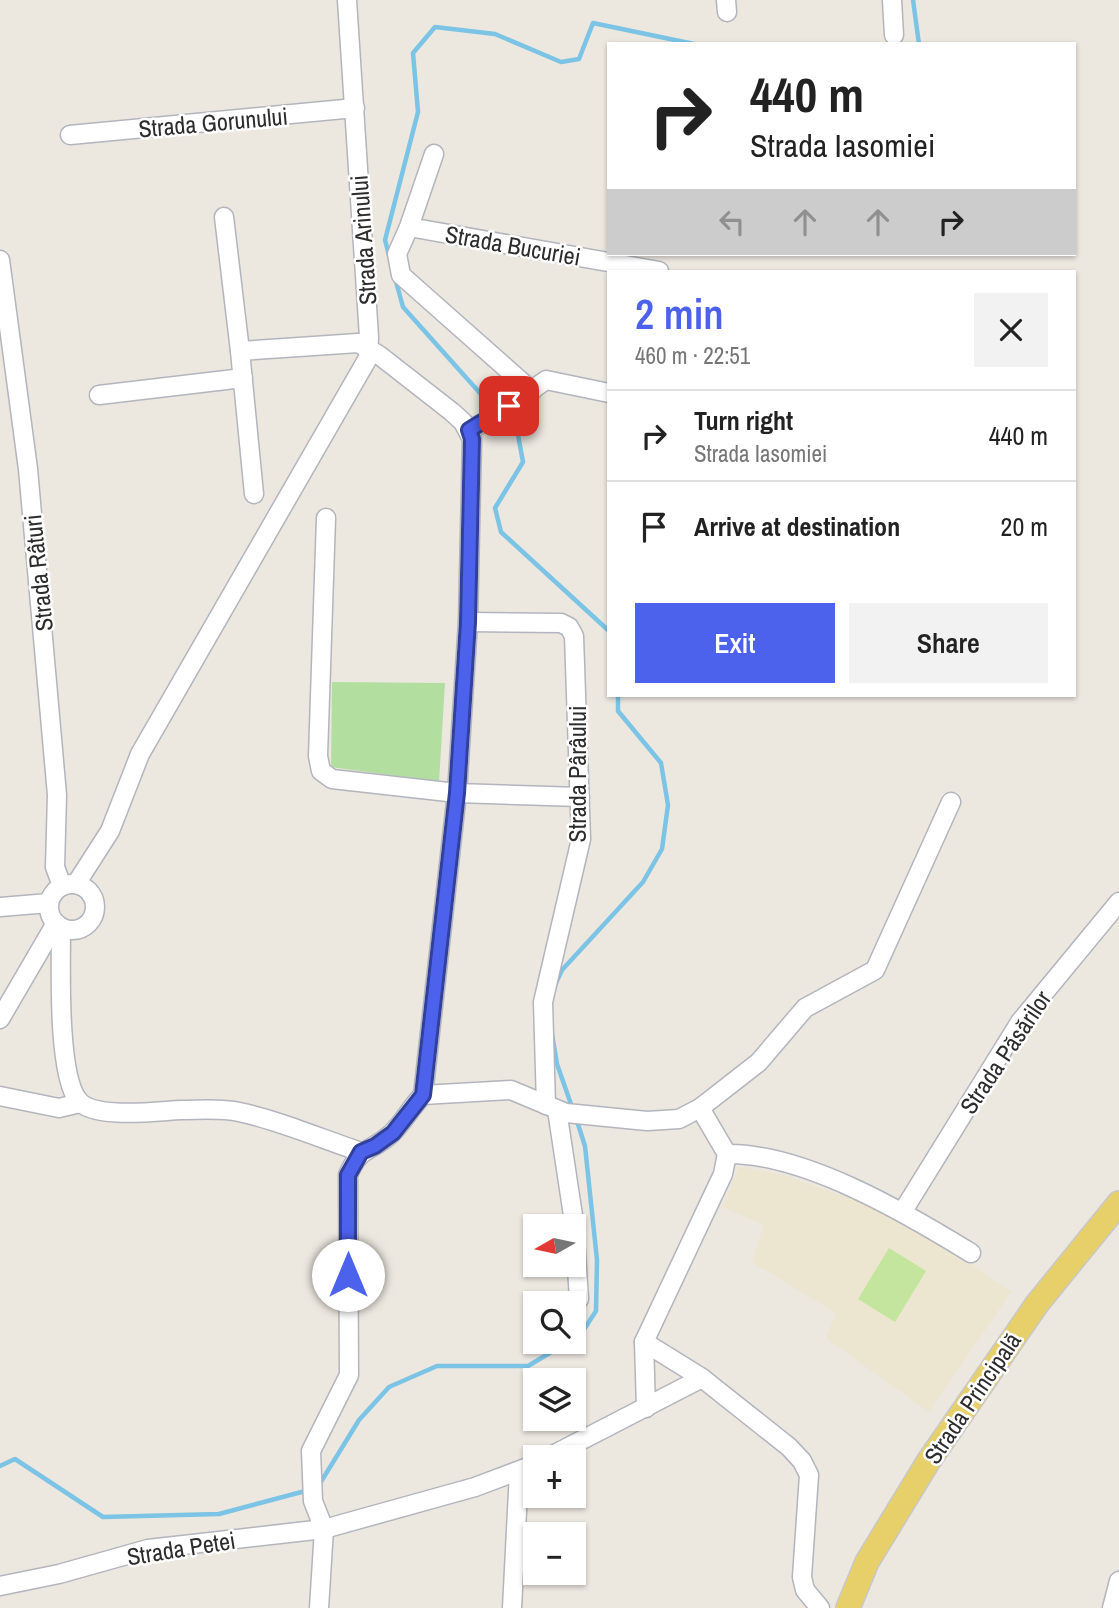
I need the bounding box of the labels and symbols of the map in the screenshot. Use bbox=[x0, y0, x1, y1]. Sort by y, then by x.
street label: Strada Gorunului bbox=[137, 100, 289, 144]
street label: Strada Arinului bbox=[342, 174, 384, 306]
street label: Strada Bucuriei bbox=[443, 217, 583, 273]
pin bbox=[479, 376, 539, 436]
street label: Strada Râturi bbox=[16, 513, 60, 633]
street label: Strada Pârâului bbox=[561, 706, 593, 842]
street label: Strada Păsărilor bbox=[952, 984, 1058, 1120]
north arrow bbox=[523, 1214, 586, 1278]
position arrow bbox=[311, 1238, 385, 1312]
street label: Strada Principală bbox=[916, 1326, 1028, 1470]
street label: Strada Petei bbox=[124, 1524, 238, 1572]

